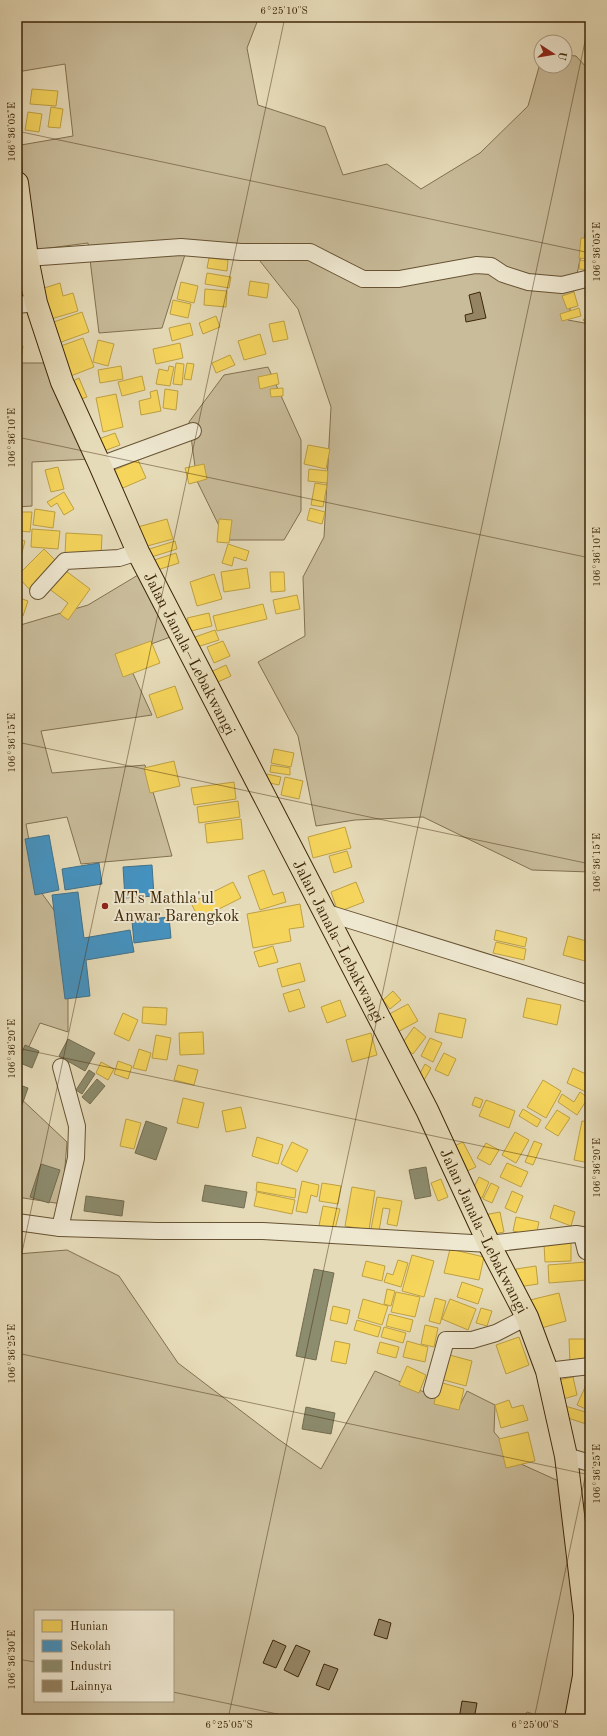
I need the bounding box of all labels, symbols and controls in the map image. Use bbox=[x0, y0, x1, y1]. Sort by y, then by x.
text: 6°25'10"S bbox=[260, 6, 308, 16]
north arrow bbox=[533, 34, 573, 74]
text: U bbox=[555, 50, 568, 61]
text: 106°36'05"E bbox=[7, 102, 17, 162]
text: 106°36'05"E bbox=[592, 222, 602, 282]
text: 106°36'10"E bbox=[7, 408, 17, 468]
text: 106°36'10"E bbox=[592, 527, 602, 587]
street label: Jalan Janala–Lebakwangi bbox=[140, 570, 237, 738]
text: 106°36'15"E bbox=[7, 713, 17, 773]
text: 106°36'15"E bbox=[592, 833, 602, 893]
street label: Jalan Janala–Lebakwangi bbox=[289, 858, 386, 1026]
place label: MTs Mathla'ul Anwar Barengkok bbox=[113, 891, 239, 925]
marker: MTs Mathla'ul Anwar Barengkok bbox=[100, 901, 110, 911]
text: 106°36'20"E bbox=[7, 1019, 17, 1079]
text: 106°36'20"E bbox=[592, 1138, 602, 1198]
street label: Jalan Janala–Lebakwangi bbox=[436, 1147, 530, 1317]
text: 106°36'25"E bbox=[7, 1324, 17, 1384]
text: 106°36'25"E bbox=[592, 1444, 602, 1504]
legend bbox=[34, 1610, 174, 1702]
text: Hunian bbox=[70, 1621, 109, 1633]
text: 106°36'30"E bbox=[7, 1630, 17, 1690]
text: Sekolah bbox=[70, 1641, 111, 1653]
text: Industri bbox=[70, 1661, 111, 1673]
text: Lainnya bbox=[70, 1681, 112, 1693]
text: 6°25'05"S bbox=[205, 1720, 253, 1730]
text: 6°25'00"S bbox=[511, 1720, 559, 1730]

